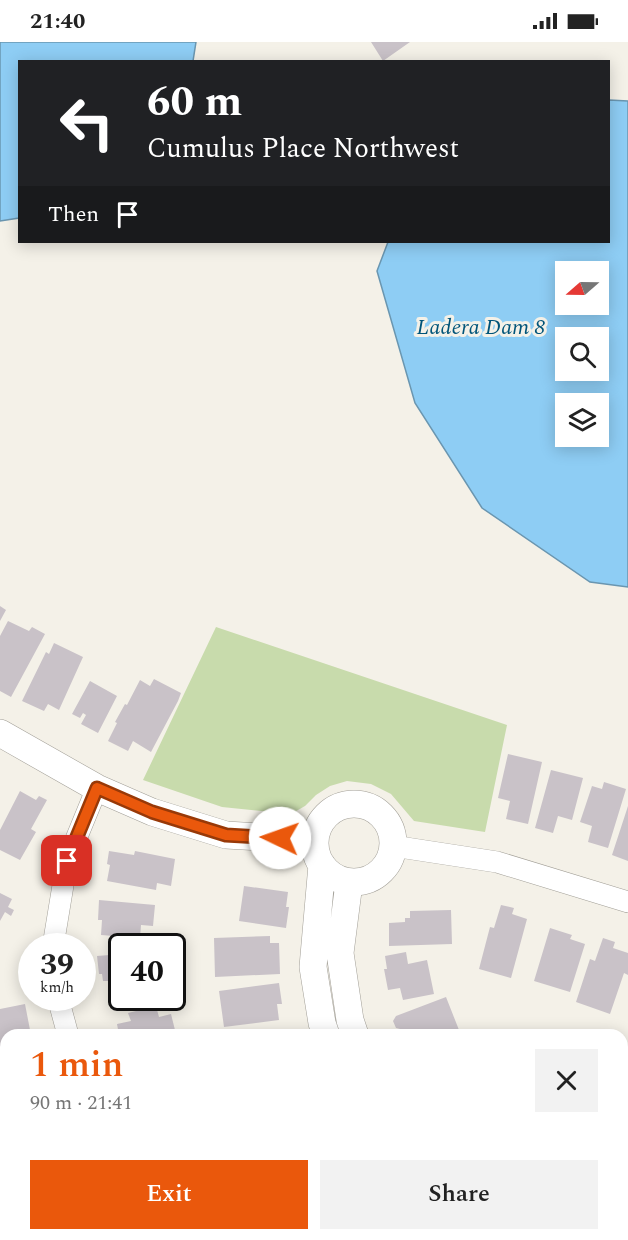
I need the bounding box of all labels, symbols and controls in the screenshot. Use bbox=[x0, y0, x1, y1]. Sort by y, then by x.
text: 21:40 bbox=[30, 5, 85, 38]
text: 60 m bbox=[147, 71, 242, 134]
icon: left bbox=[48, 84, 126, 162]
text: Cumulus Place Northwest bbox=[147, 128, 459, 170]
text: Then bbox=[48, 198, 99, 231]
icon: arrive bbox=[111, 198, 144, 231]
north arrow bbox=[555, 261, 609, 315]
map controls bbox=[555, 261, 609, 447]
water label: Ladera Dam 8 bbox=[417, 311, 545, 344]
button: search bbox=[555, 327, 609, 381]
button: layers bbox=[555, 393, 609, 447]
position arrow bbox=[248, 806, 312, 870]
pin bbox=[41, 835, 92, 886]
icon: arrive bbox=[50, 844, 83, 877]
speed limit sign: 40 bbox=[108, 933, 186, 1011]
text: 39 bbox=[40, 942, 74, 988]
text: km/h bbox=[40, 976, 74, 999]
text: 1 min bbox=[30, 1038, 123, 1093]
button: close bbox=[535, 1049, 598, 1112]
text: 90 m · 21:41 bbox=[30, 1088, 132, 1118]
button: Exit bbox=[30, 1160, 308, 1229]
button: Share bbox=[320, 1160, 598, 1229]

